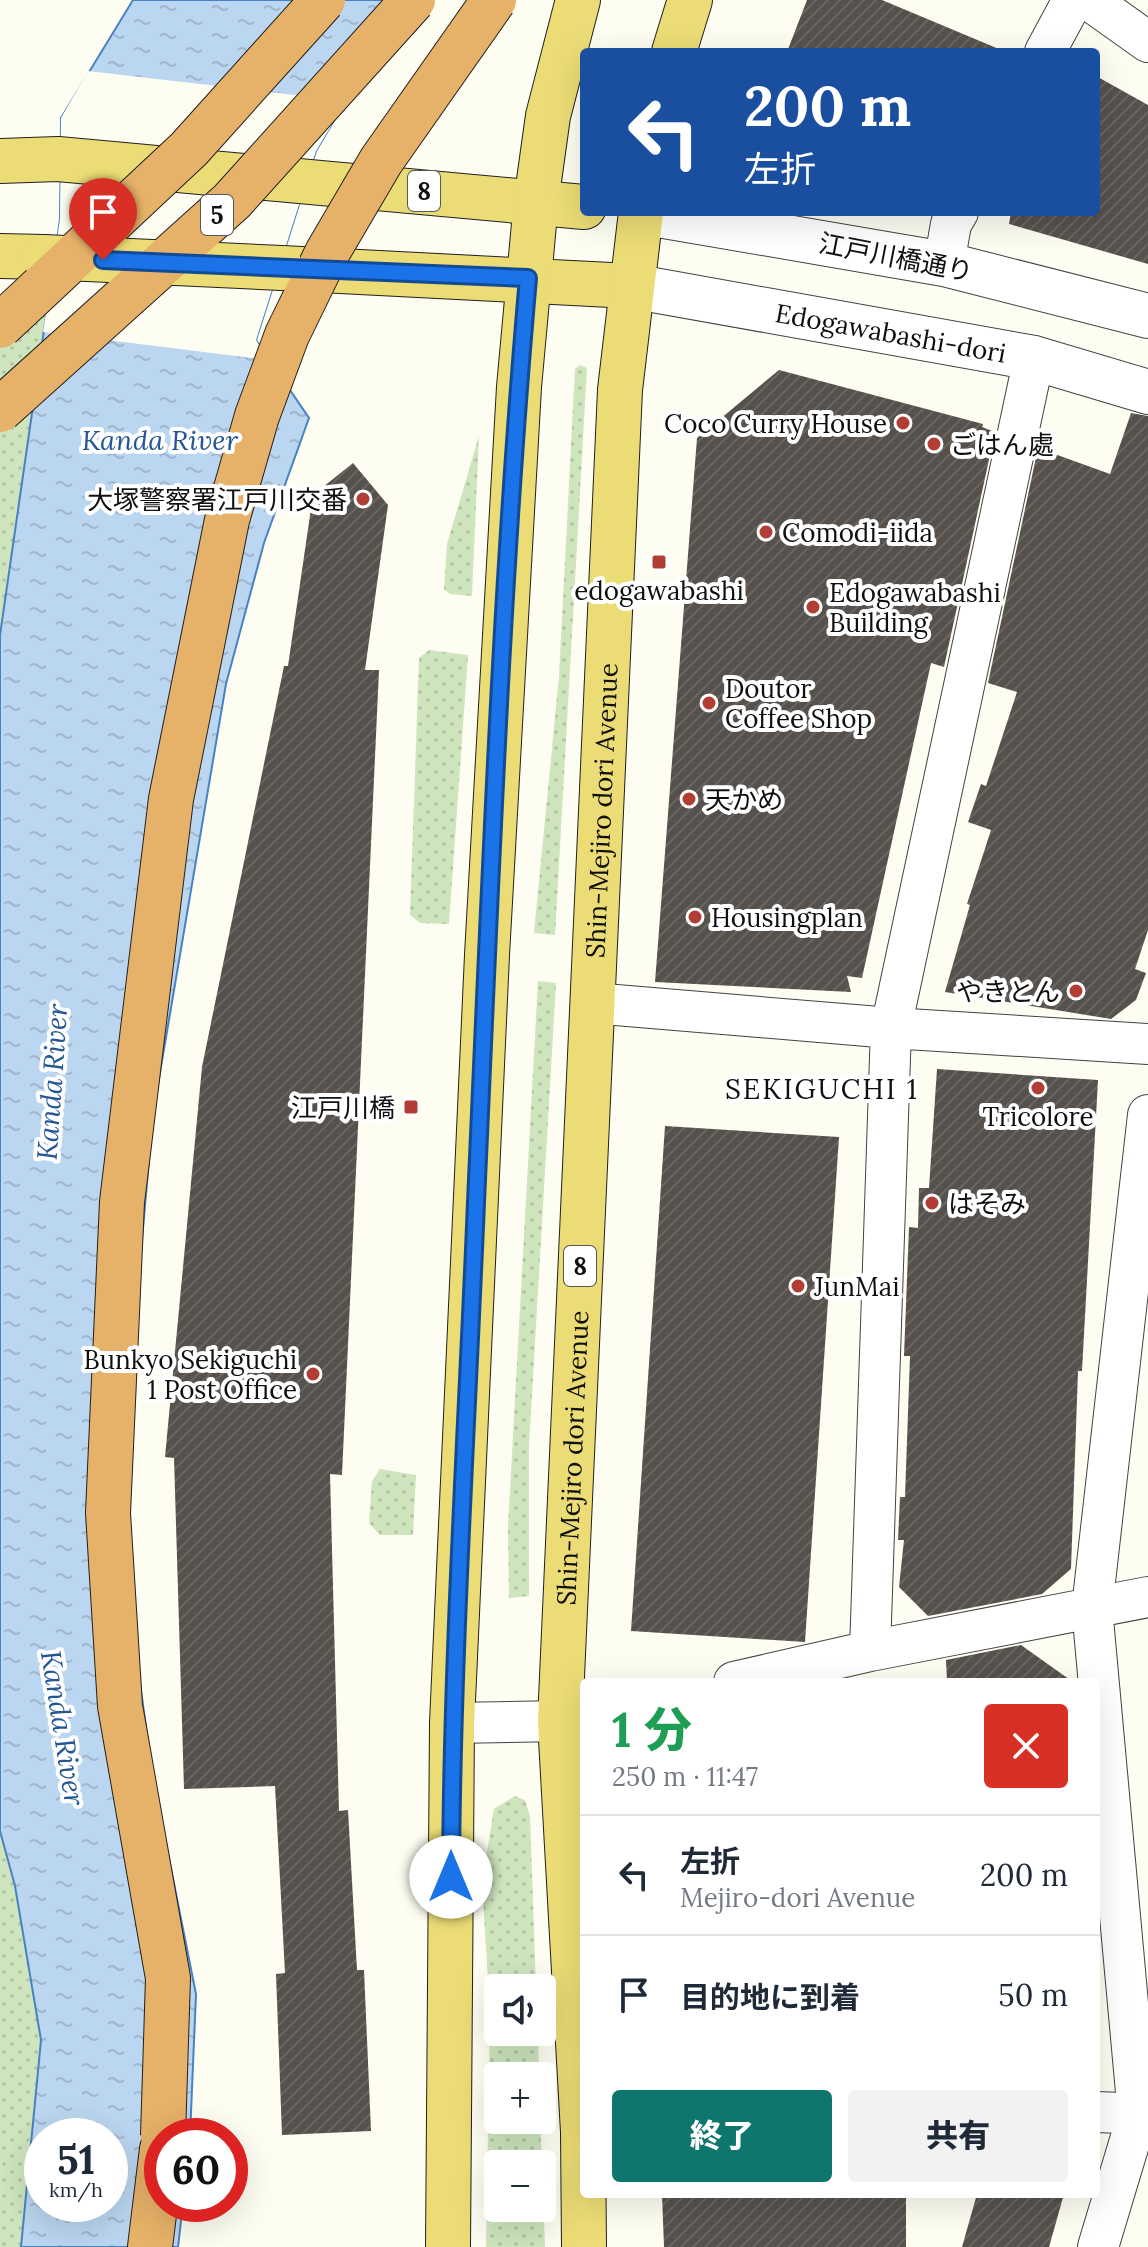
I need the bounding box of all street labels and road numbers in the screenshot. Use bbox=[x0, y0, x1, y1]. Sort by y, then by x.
road number: 8 bbox=[408, 171, 440, 211]
road number: 5 bbox=[201, 195, 233, 235]
street label: 江戸川橋通り bbox=[816, 226, 976, 288]
street label: Edogawabashi-dori bbox=[773, 296, 1009, 369]
street label: Shin-Mejiro dori Avenue bbox=[578, 662, 624, 959]
road number: 8 bbox=[564, 1246, 596, 1286]
street label: Shin-Mejiro dori Avenue bbox=[549, 1310, 595, 1606]

